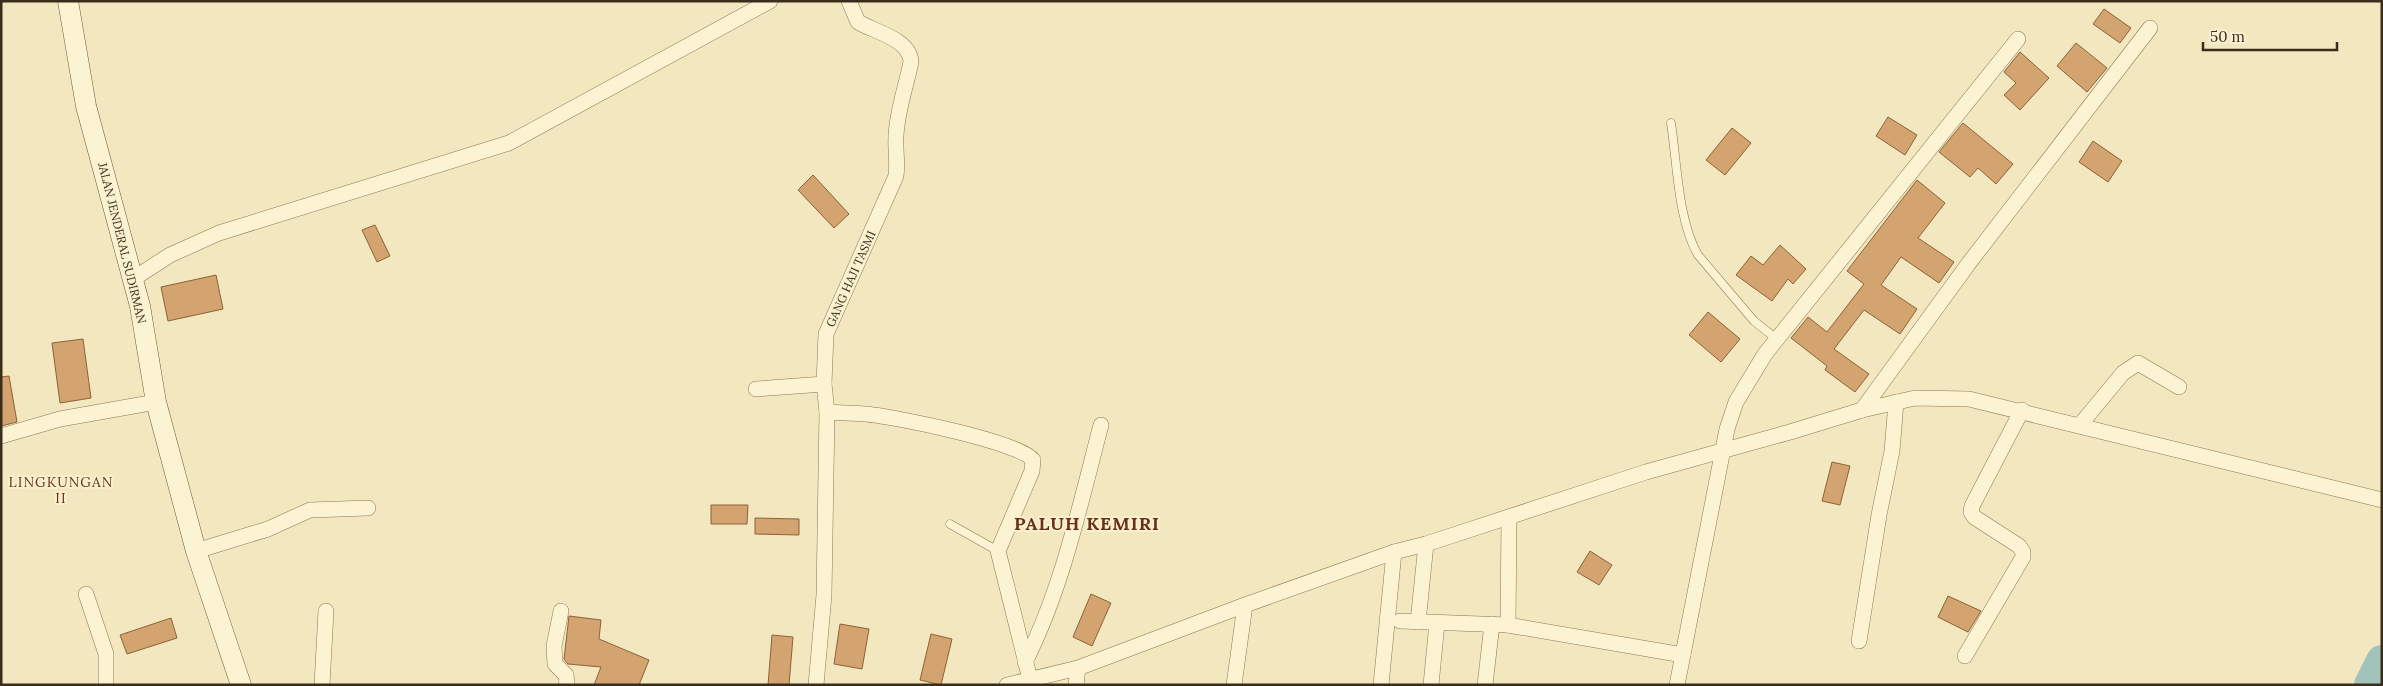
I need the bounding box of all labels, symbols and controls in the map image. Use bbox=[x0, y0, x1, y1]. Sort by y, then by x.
scale bar bbox=[2203, 20, 2337, 52]
text: 50 m bbox=[2210, 27, 2245, 46]
street label: JALAN JENDERAL SUDIRMAN bbox=[95, 160, 150, 325]
street label: GANG HAJI TASMI bbox=[823, 228, 879, 329]
district label: LINGKUNGAN II bbox=[9, 473, 113, 507]
district label: PALUH KEMIRI bbox=[1014, 512, 1160, 535]

